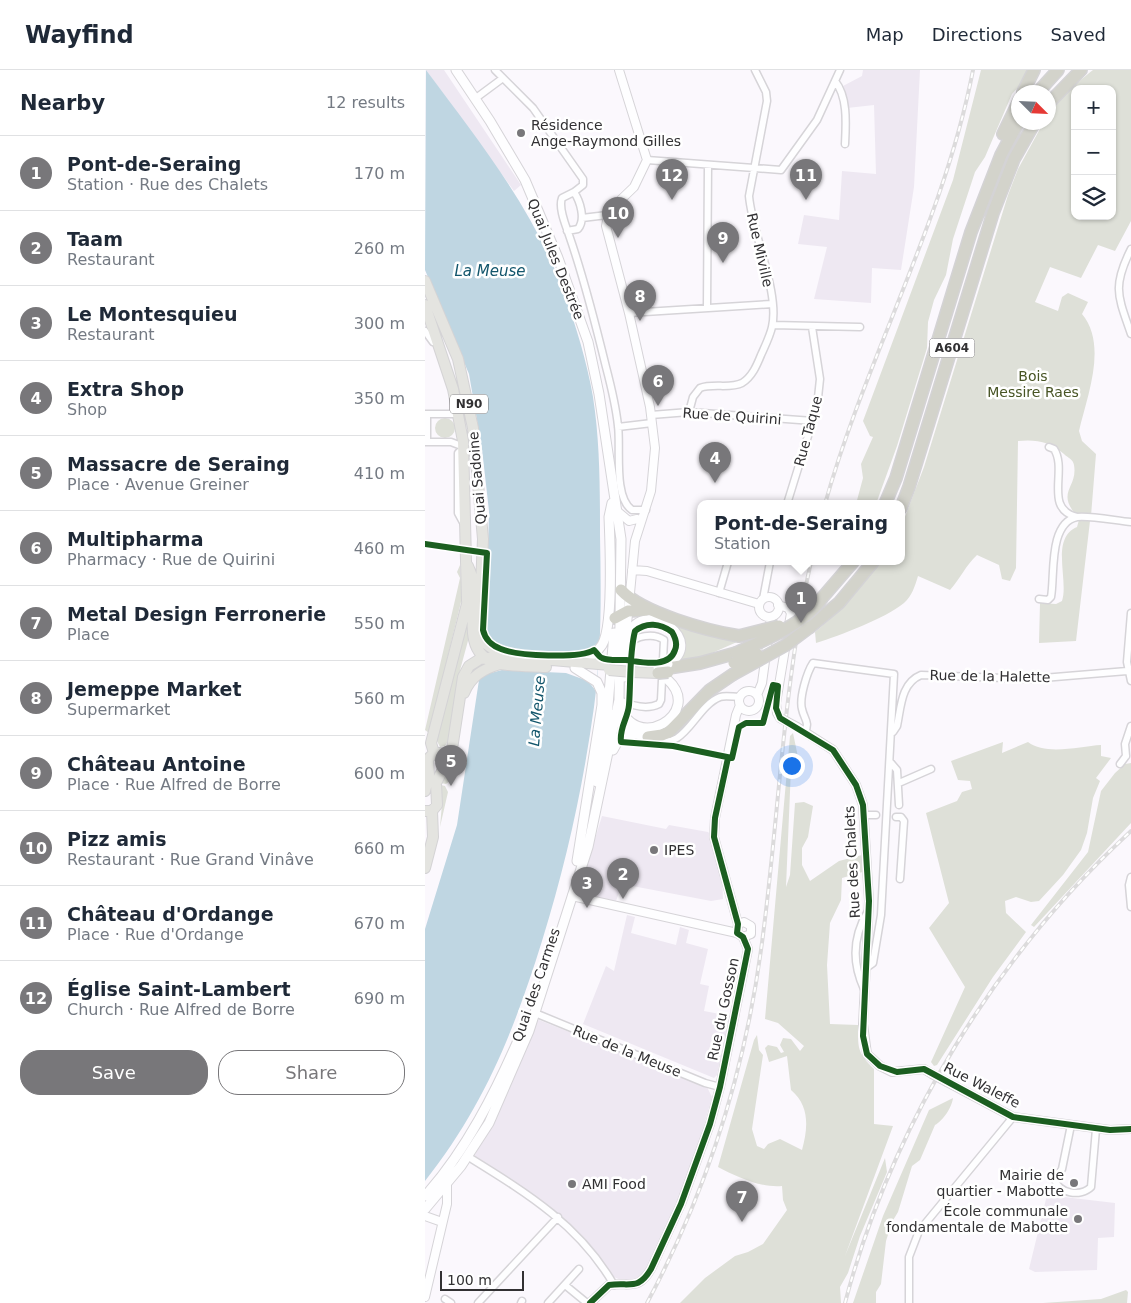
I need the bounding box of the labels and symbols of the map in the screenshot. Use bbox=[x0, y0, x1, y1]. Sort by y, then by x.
north arrow bbox=[1011, 85, 1056, 130]
place label: Résidence Ange-Raymond Gilles bbox=[531, 117, 681, 149]
marker: Résidence Ange-Raymond Gilles bbox=[515, 127, 527, 139]
pin: 12 bbox=[656, 159, 688, 200]
pin: 11 bbox=[790, 159, 822, 200]
street label: Quai Jules Destrée bbox=[524, 196, 588, 322]
pin: 10 bbox=[602, 197, 634, 238]
street label: Rue Miville bbox=[744, 211, 776, 289]
pin: 9 bbox=[707, 222, 739, 263]
water label: La Meuse bbox=[454, 262, 526, 280]
pin: 8 bbox=[624, 280, 656, 321]
road number: A604 bbox=[929, 338, 975, 358]
pin: 6 bbox=[642, 365, 674, 406]
park label: Bois Messire Raes bbox=[987, 368, 1079, 400]
road number: N90 bbox=[450, 394, 488, 414]
street label: Rue Taque bbox=[791, 394, 825, 468]
street label: Rue de Quirini bbox=[682, 405, 782, 427]
street label: Quai Sadoine bbox=[465, 431, 489, 525]
pin: 4 bbox=[699, 442, 731, 483]
pin: 1 bbox=[785, 582, 817, 623]
street label: Rue de la Halette bbox=[929, 667, 1051, 685]
water label: La Meuse bbox=[525, 675, 549, 747]
pin: 5 bbox=[435, 745, 467, 786]
your location bbox=[779, 753, 805, 779]
street label: Rue des Chalets bbox=[841, 805, 863, 919]
place label: IPES bbox=[664, 842, 694, 858]
marker: IPES bbox=[648, 844, 660, 856]
pin: 2 bbox=[607, 858, 639, 899]
pin: 3 bbox=[571, 867, 603, 908]
street label: Quai des Carmes bbox=[509, 926, 563, 1044]
street label: Rue du Gosson bbox=[704, 956, 742, 1062]
street label: Rue de la Meuse bbox=[571, 1022, 683, 1080]
street label: Rue Waleffe bbox=[941, 1059, 1023, 1111]
place label: Mairie de quartier - Mabotte bbox=[937, 1167, 1064, 1199]
place label: AMI Food bbox=[582, 1176, 646, 1192]
marker: Mairie de quartier - Mabotte bbox=[1068, 1177, 1080, 1189]
marker: AMI Food bbox=[566, 1178, 578, 1190]
pin: 7 bbox=[726, 1181, 758, 1222]
place label: École communale fondamentale de Mabotte bbox=[886, 1203, 1068, 1235]
marker: École communale fondamentale de Mabotte bbox=[1072, 1213, 1084, 1225]
scale bar bbox=[440, 1268, 524, 1291]

